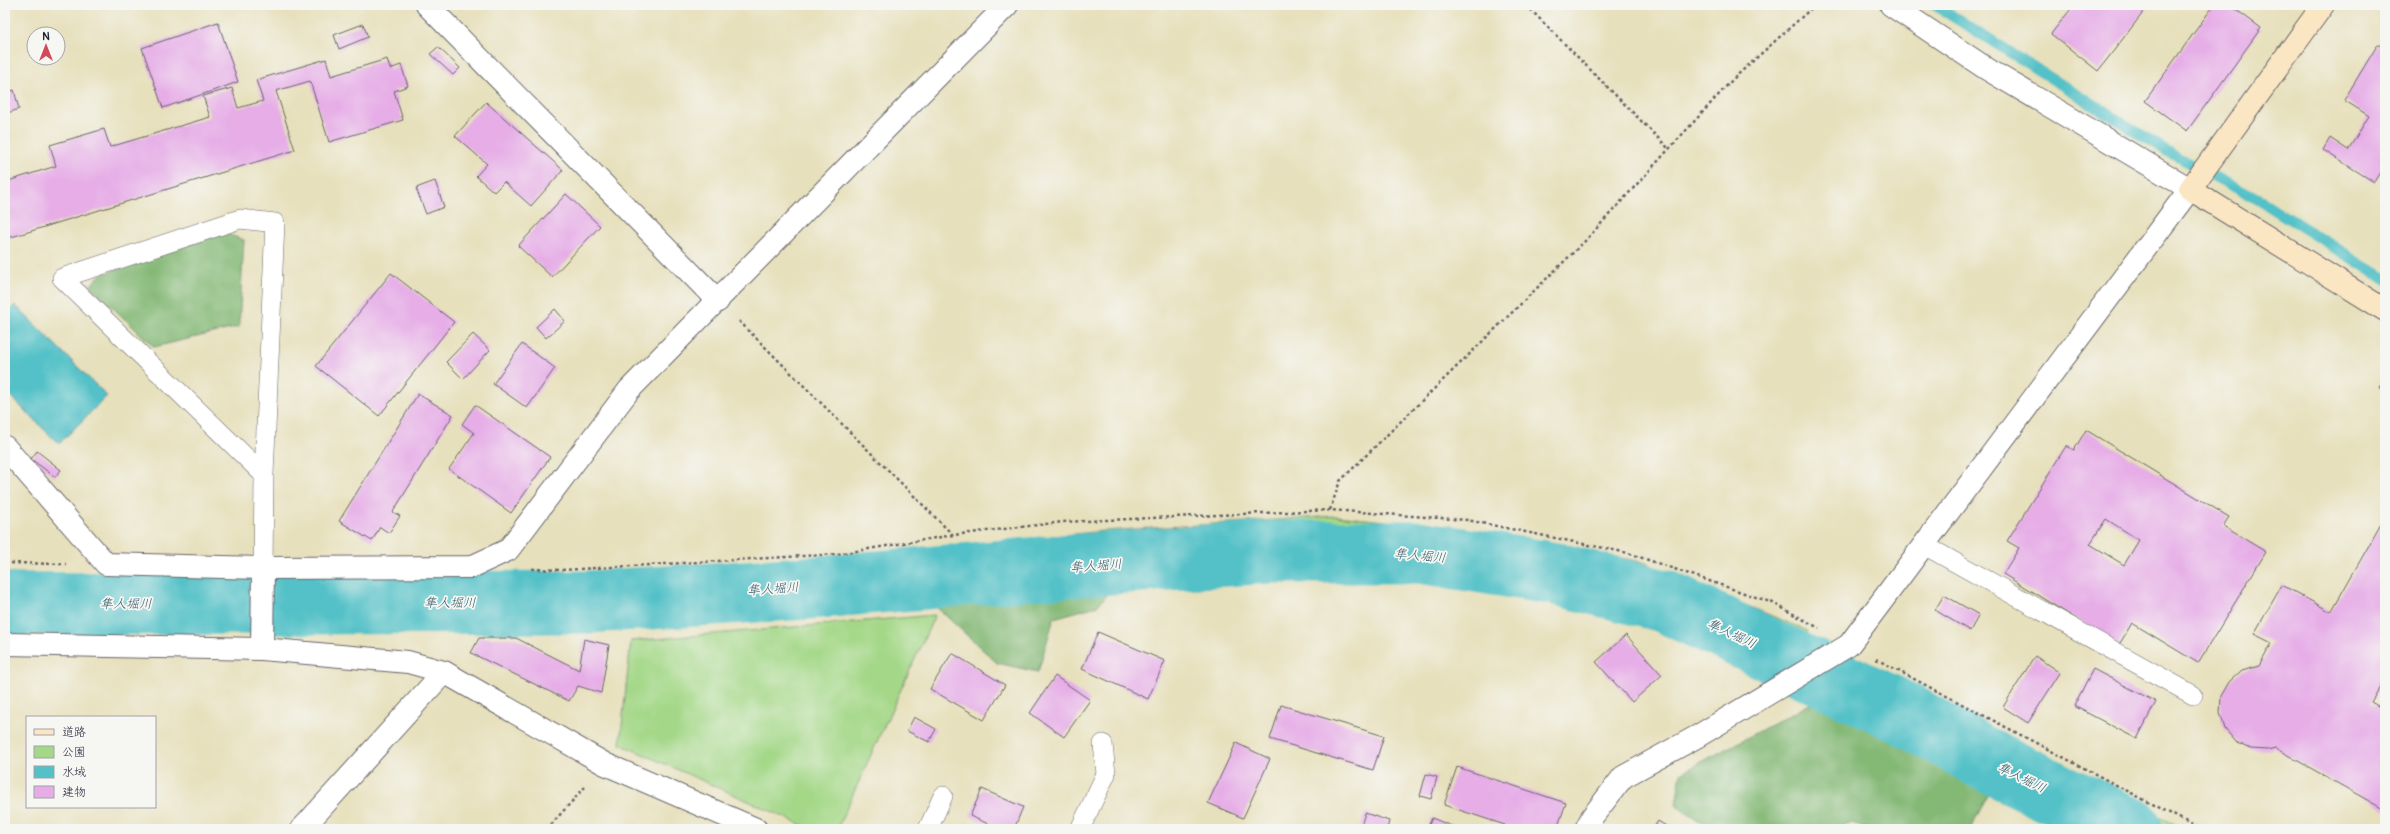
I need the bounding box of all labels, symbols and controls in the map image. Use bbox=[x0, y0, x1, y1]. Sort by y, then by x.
north arrow bbox=[26, 26, 66, 66]
text: N bbox=[42, 30, 50, 43]
water label: 隼人堀川 bbox=[1393, 546, 1447, 566]
water label: 隼人堀川 bbox=[1070, 556, 1123, 576]
water label: 隼人堀川 bbox=[747, 579, 800, 599]
water label: 隼人堀川 bbox=[424, 595, 476, 611]
water label: 隼人堀川 bbox=[100, 596, 152, 612]
water label: 隼人堀川 bbox=[1705, 616, 1759, 652]
legend bbox=[26, 716, 156, 808]
text: 道路 bbox=[62, 725, 86, 740]
text: 公園 bbox=[62, 745, 86, 760]
water label: 隼人堀川 bbox=[1995, 759, 2048, 796]
text: 水域 bbox=[62, 765, 86, 780]
text: 建物 bbox=[62, 785, 86, 800]

